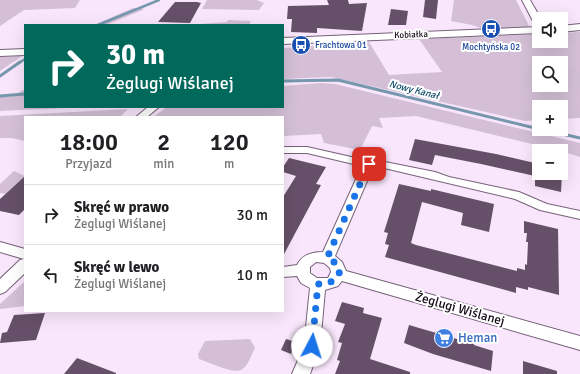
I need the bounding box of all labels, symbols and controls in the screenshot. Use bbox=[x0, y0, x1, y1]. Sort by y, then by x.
map controls bbox=[532, 12, 568, 180]
button: sound bbox=[532, 12, 568, 48]
bus stop icon: Mochtyńska 02 bbox=[480, 18, 502, 40]
street label: Kobiałka bbox=[394, 29, 428, 41]
bus stop icon: Frachtowa 01 bbox=[290, 34, 312, 56]
text: 30 m bbox=[106, 38, 165, 72]
icon: right bbox=[40, 40, 92, 92]
place label: Frachtowa 01 bbox=[315, 40, 367, 51]
place label: Mochtyńska 02 bbox=[462, 42, 520, 53]
button: search bbox=[532, 56, 568, 92]
text: Żeglugi Wiślanej bbox=[106, 72, 234, 94]
water label: Nowy Kanał bbox=[388, 78, 442, 102]
button: + bbox=[532, 100, 568, 136]
text: 18:00 bbox=[59, 127, 118, 157]
text: 2 bbox=[157, 127, 170, 157]
text: 120 bbox=[210, 127, 249, 157]
button: − bbox=[532, 144, 568, 180]
pin bbox=[352, 147, 386, 181]
icon: arrive bbox=[358, 153, 380, 175]
text: Przyjazd bbox=[65, 156, 112, 172]
text: min bbox=[153, 156, 174, 172]
text: m bbox=[224, 156, 234, 172]
text: Skręć w prawo bbox=[74, 198, 169, 216]
icon: right bbox=[40, 204, 62, 226]
text: 30 m bbox=[237, 206, 268, 224]
text: Żeglugi Wiślanej bbox=[74, 216, 166, 232]
text: Skręć w lewo bbox=[74, 258, 159, 276]
icon: left bbox=[40, 264, 62, 286]
text: 10 m bbox=[237, 266, 268, 284]
text: Żeglugi Wiślanej bbox=[74, 276, 166, 292]
street label: Żeglugi Wiślanej bbox=[413, 289, 507, 329]
position arrow bbox=[291, 325, 333, 367]
supermarket icon: Heman bbox=[433, 327, 455, 349]
place label: Heman bbox=[458, 330, 497, 346]

